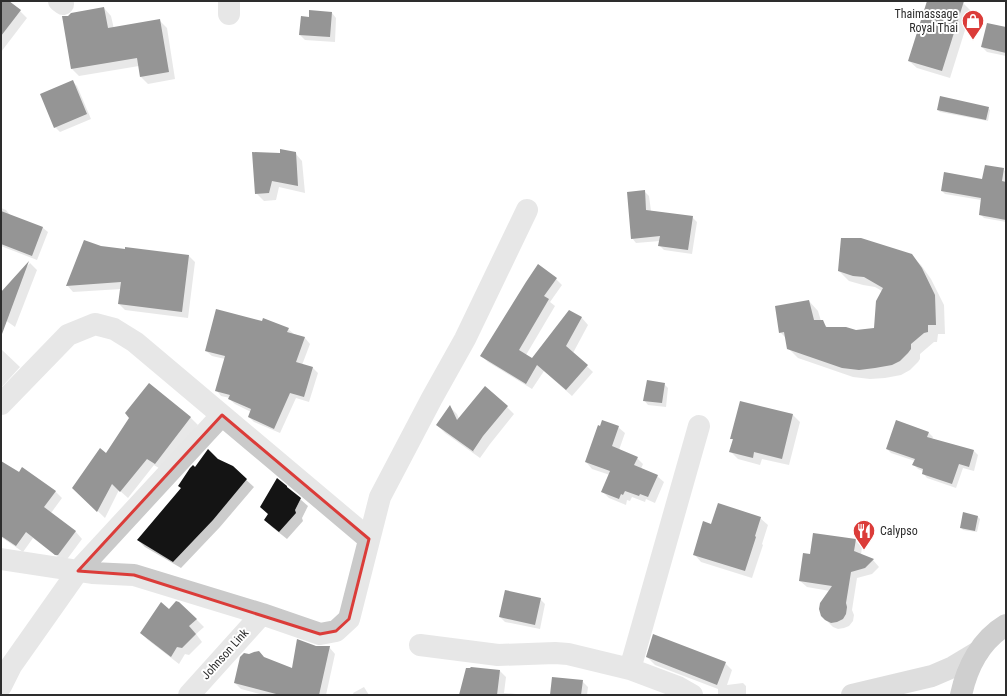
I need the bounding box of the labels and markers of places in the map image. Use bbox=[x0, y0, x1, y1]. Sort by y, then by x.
place label: Thaimassage Royal Thai bbox=[894, 7, 958, 35]
shop icon: Thaimassage Royal Thai bbox=[960, 8, 986, 41]
restaurant icon: Calypso bbox=[851, 518, 877, 551]
place label: Calypso bbox=[880, 524, 918, 538]

